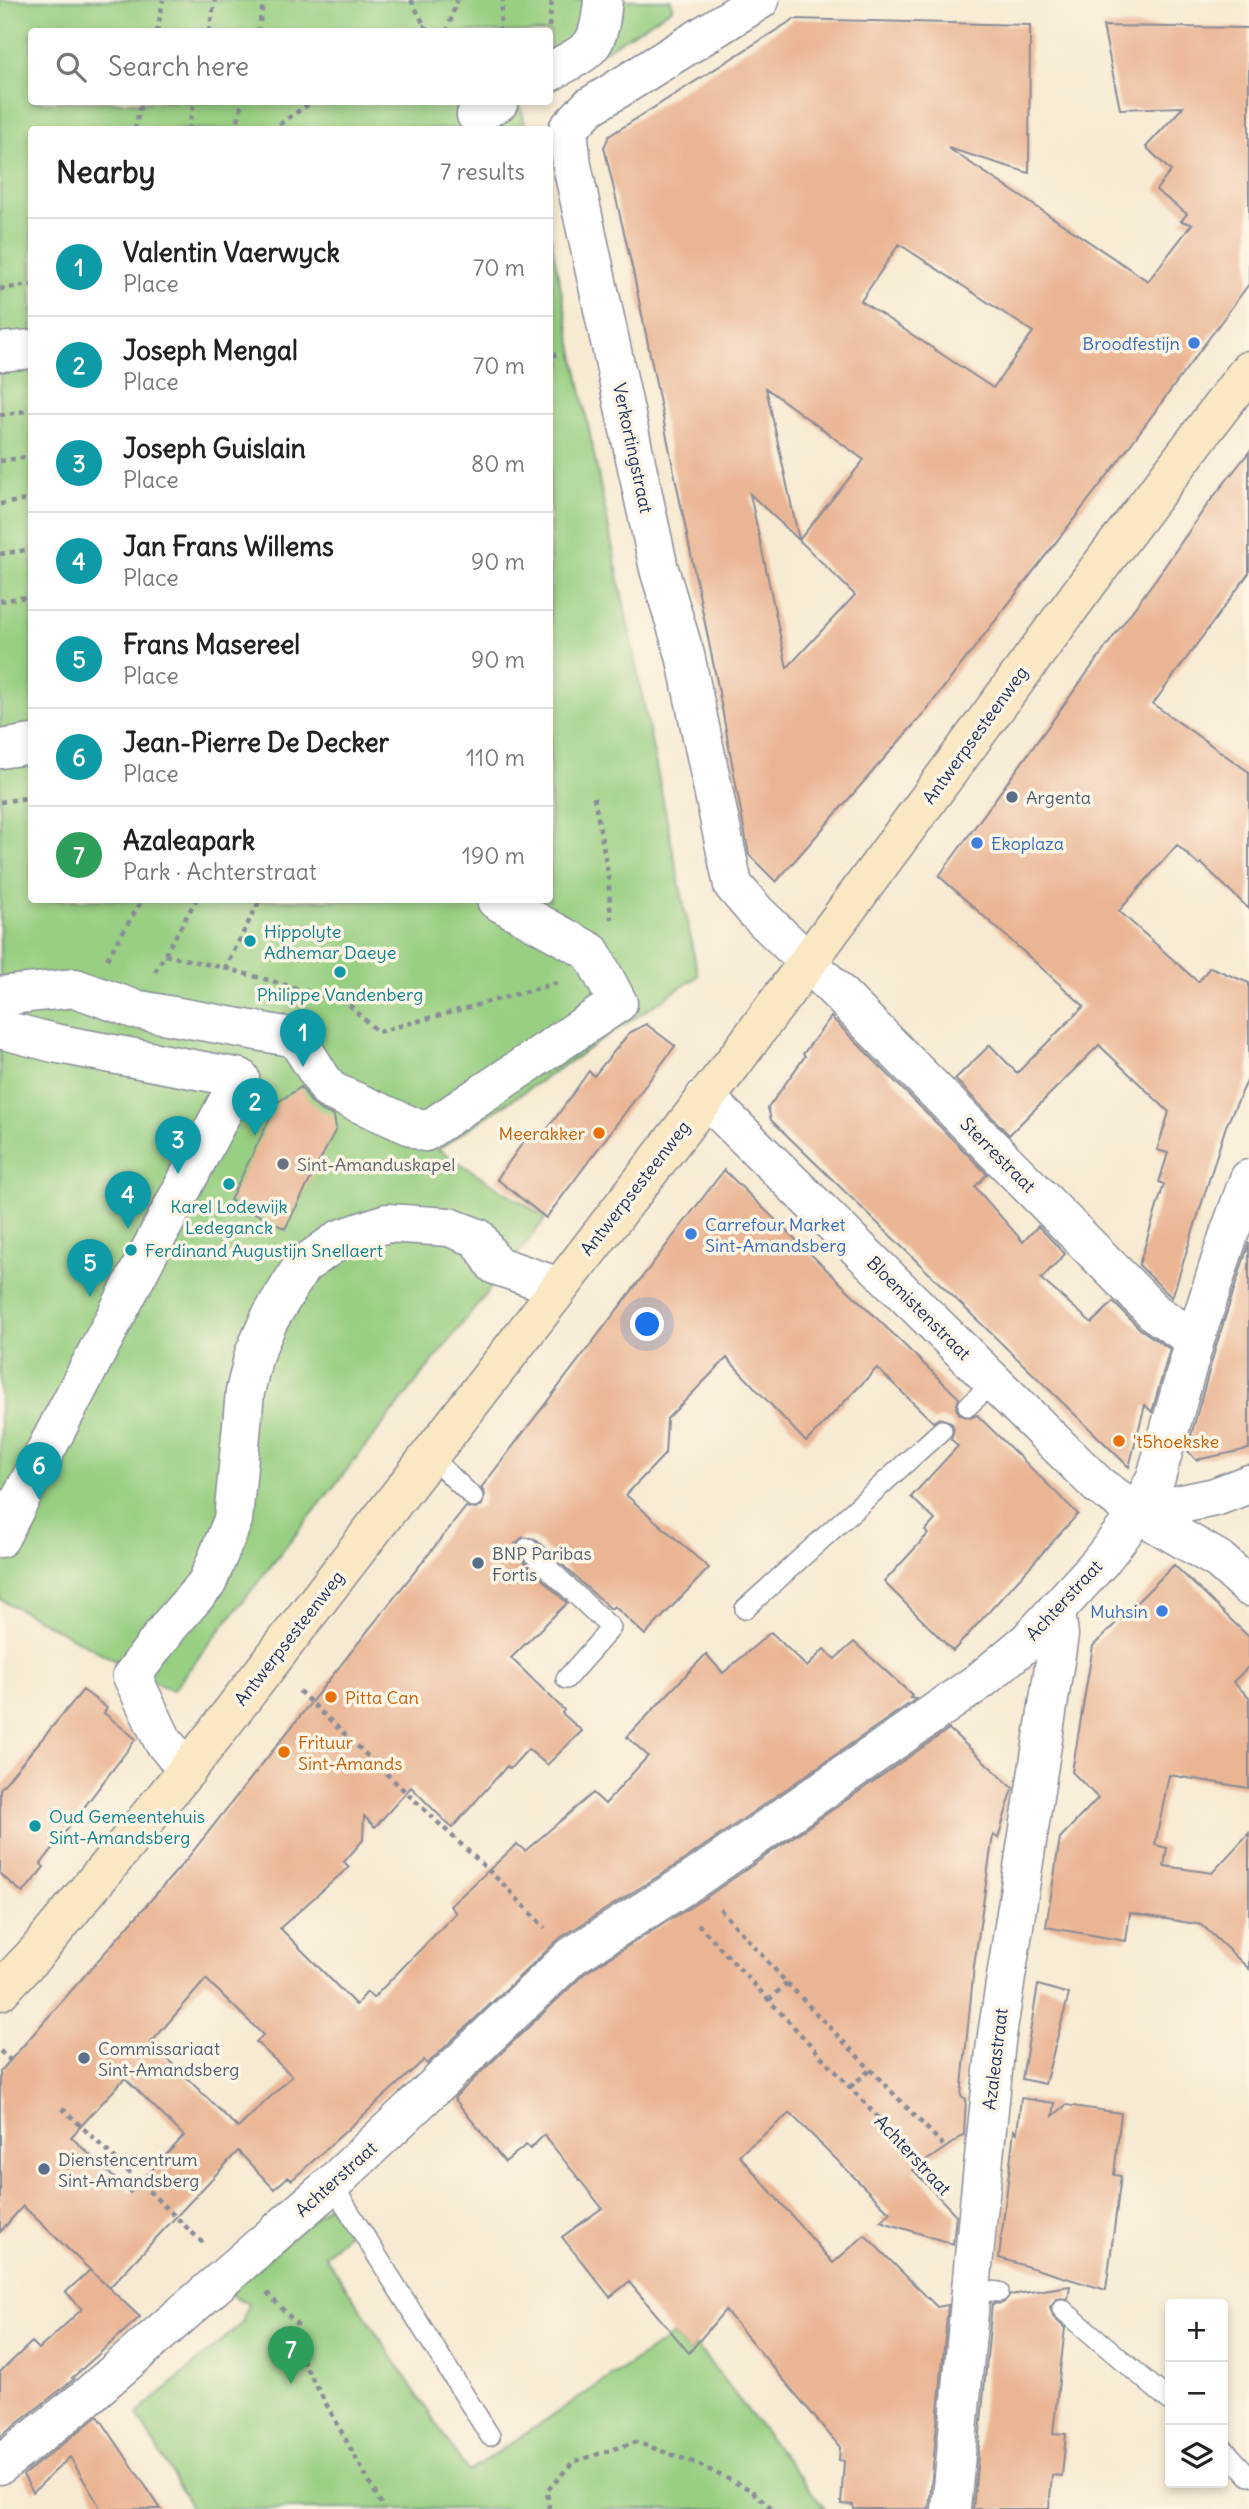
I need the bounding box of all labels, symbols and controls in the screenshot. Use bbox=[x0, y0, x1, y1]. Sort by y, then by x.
search box bbox=[28, 28, 553, 105]
icon: search bbox=[52, 48, 90, 86]
text: Search here bbox=[108, 50, 249, 83]
text: Nearby bbox=[56, 153, 156, 191]
text: 7 results bbox=[440, 157, 525, 186]
text: Valentin Vaerwyck bbox=[123, 236, 340, 269]
text: 1 bbox=[74, 253, 84, 282]
text: 70 m bbox=[473, 253, 525, 282]
text: Place bbox=[123, 269, 179, 298]
place label: Broodfestijn bbox=[1082, 332, 1180, 355]
text: Joseph Mengal bbox=[123, 334, 298, 367]
marker: Broodfestijn bbox=[1186, 335, 1202, 351]
text: 2 bbox=[73, 351, 85, 380]
text: 70 m bbox=[473, 351, 525, 380]
text: Place bbox=[123, 367, 179, 396]
street label: Verkortingstraat bbox=[608, 381, 658, 515]
text: Joseph Guislain bbox=[123, 432, 306, 465]
text: 3 bbox=[72, 449, 86, 478]
text: 80 m bbox=[471, 449, 525, 478]
text: Place bbox=[123, 465, 179, 494]
text: Jan Frans Willems bbox=[123, 530, 334, 563]
text: 4 bbox=[72, 547, 86, 576]
text: 90 m bbox=[471, 547, 525, 576]
text: Place bbox=[123, 563, 179, 592]
text: Frans Masereel bbox=[123, 628, 300, 661]
text: 5 bbox=[72, 645, 86, 674]
text: 90 m bbox=[471, 645, 525, 674]
text: Place bbox=[123, 661, 179, 690]
street label: Antwerpsesteenweg bbox=[917, 662, 1033, 808]
text: Jean-Pierre De Decker bbox=[123, 726, 389, 759]
text: 6 bbox=[72, 743, 86, 772]
text: 110 m bbox=[466, 743, 525, 772]
text: Place bbox=[123, 759, 179, 788]
place label: Argenta bbox=[1026, 786, 1091, 809]
marker: Argenta bbox=[1004, 789, 1020, 805]
text: Azaleapark bbox=[123, 824, 255, 857]
place label: Ekoplaza bbox=[991, 832, 1064, 855]
marker: Ekoplaza bbox=[969, 835, 985, 851]
text: 7 bbox=[73, 841, 85, 870]
text: 190 m bbox=[462, 841, 525, 870]
text: Park · Achterstraat bbox=[123, 857, 317, 886]
place label: Hippolyte Adhemar Daeye bbox=[264, 920, 397, 964]
marker: Hippolyte Adhemar Daeye bbox=[242, 933, 258, 949]
marker: Philippe Vandenberg bbox=[332, 964, 348, 980]
place label: Philippe Vandenberg bbox=[257, 983, 423, 1006]
pin: 1 bbox=[280, 1009, 326, 1067]
pin: 2 bbox=[232, 1078, 278, 1136]
street label: Sterrestraat bbox=[956, 1113, 1040, 1197]
pin: 3 bbox=[155, 1116, 201, 1174]
street label: Antwerpsesteenweg bbox=[575, 1116, 695, 1260]
place label: Meerakker bbox=[498, 1122, 586, 1145]
marker: Meerakker bbox=[591, 1125, 607, 1141]
place label: Sint-Amanduskapel bbox=[297, 1153, 455, 1176]
marker: Sint-Amanduskapel bbox=[275, 1156, 291, 1172]
pin: 4 bbox=[105, 1171, 151, 1229]
marker: Karel Lodewijk Ledeganck bbox=[221, 1176, 237, 1192]
place label: Karel Lodewijk Ledeganck bbox=[170, 1195, 288, 1239]
place label: Carrefour Market Sint-Amandsberg bbox=[705, 1213, 846, 1257]
marker: Carrefour Market Sint-Amandsberg bbox=[683, 1226, 699, 1242]
pin: 5 bbox=[67, 1239, 113, 1297]
place label: Ferdinand Augustijn Snellaert bbox=[145, 1239, 383, 1262]
marker: Ferdinand Augustijn Snellaert bbox=[123, 1242, 139, 1258]
street label: Bloemistenstraat bbox=[862, 1251, 976, 1365]
your location bbox=[630, 1307, 664, 1341]
place label: 't5hoekske bbox=[1133, 1430, 1219, 1453]
marker: 't5hoekske bbox=[1111, 1433, 1127, 1449]
pin: 6 bbox=[16, 1442, 62, 1500]
place label: BNP Paribas Fortis bbox=[492, 1542, 592, 1586]
marker: BNP Paribas Fortis bbox=[470, 1555, 486, 1571]
street label: Achterstraat bbox=[1021, 1555, 1107, 1645]
street label: Antwerpsesteenweg bbox=[229, 1566, 349, 1710]
place label: Muhsin bbox=[1090, 1600, 1148, 1623]
marker: Muhsin bbox=[1154, 1603, 1170, 1619]
place label: Pitta Can bbox=[345, 1686, 419, 1709]
marker: Pitta Can bbox=[323, 1689, 339, 1705]
place label: Frituur Sint-Amands bbox=[298, 1731, 403, 1775]
marker: Frituur Sint-Amands bbox=[276, 1744, 292, 1760]
place label: Oud Gemeentehuis Sint-Amandsberg bbox=[49, 1805, 205, 1849]
marker: Oud Gemeentehuis Sint-Amandsberg bbox=[27, 1818, 43, 1834]
street label: Azaleastraat bbox=[977, 2007, 1013, 2111]
place label: Commissariaat Sint-Amandsberg bbox=[98, 2037, 239, 2081]
marker: Commissariaat Sint-Amandsberg bbox=[76, 2050, 92, 2066]
street label: Achterstraat bbox=[870, 2110, 956, 2200]
street label: Achterstraat bbox=[290, 2136, 382, 2222]
place label: Dienstencentrum Sint-Amandsberg bbox=[58, 2148, 199, 2192]
marker: Dienstencentrum Sint-Amandsberg bbox=[36, 2161, 52, 2177]
map controls bbox=[1165, 2299, 1228, 2488]
button: + bbox=[1165, 2299, 1228, 2362]
pin: 7 bbox=[268, 2326, 314, 2384]
button: − bbox=[1165, 2362, 1228, 2425]
button: layers bbox=[1165, 2425, 1228, 2488]

